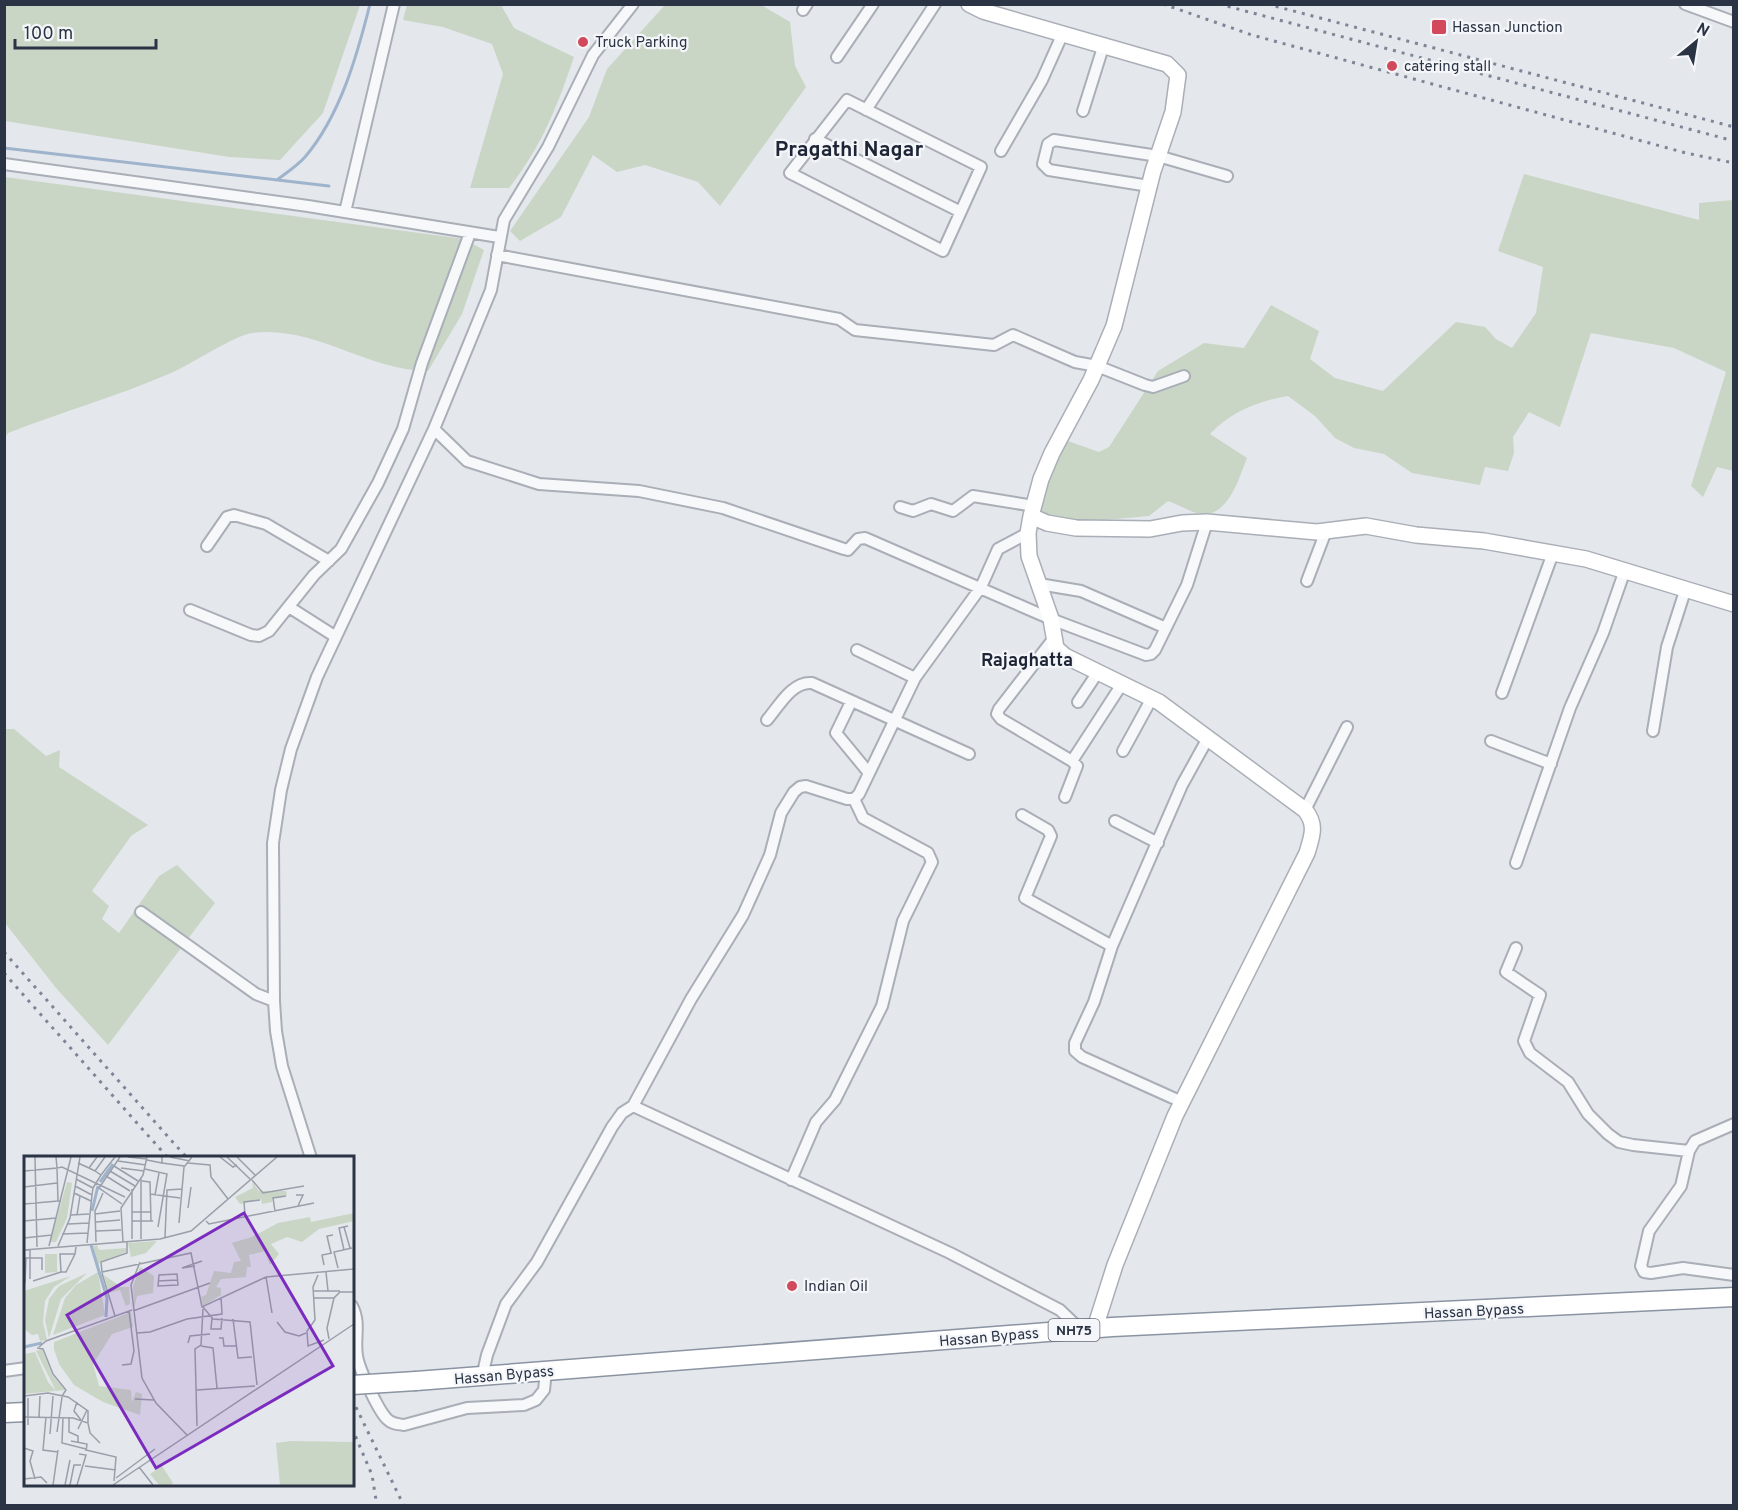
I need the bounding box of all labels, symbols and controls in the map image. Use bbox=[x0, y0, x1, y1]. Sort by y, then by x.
scale bar bbox=[15, 12, 156, 50]
north arrow bbox=[1666, 12, 1726, 72]
marker: Hassan Junction bbox=[1430, 18, 1448, 36]
place label: Hassan Junction bbox=[1452, 19, 1563, 38]
text: N bbox=[1693, 19, 1712, 42]
text: 100 m bbox=[24, 23, 73, 46]
place label: Truck Parking bbox=[595, 34, 687, 53]
marker: Truck Parking bbox=[576, 35, 590, 49]
place label: catering stall bbox=[1404, 58, 1491, 77]
marker: catering stall bbox=[1385, 59, 1399, 73]
district label: Pragathi Nagar bbox=[775, 137, 923, 164]
district label: Rajaghatta bbox=[981, 650, 1073, 673]
inset map bbox=[24, 1156, 354, 1486]
place label: Indian Oil bbox=[804, 1278, 868, 1297]
marker: Indian Oil bbox=[785, 1279, 799, 1293]
street label: Hassan Bypass bbox=[1424, 1300, 1525, 1325]
road number: NH75 bbox=[1048, 1319, 1100, 1341]
street label: Hassan Bypass bbox=[938, 1325, 1040, 1352]
street label: Hassan Bypass bbox=[453, 1363, 555, 1390]

